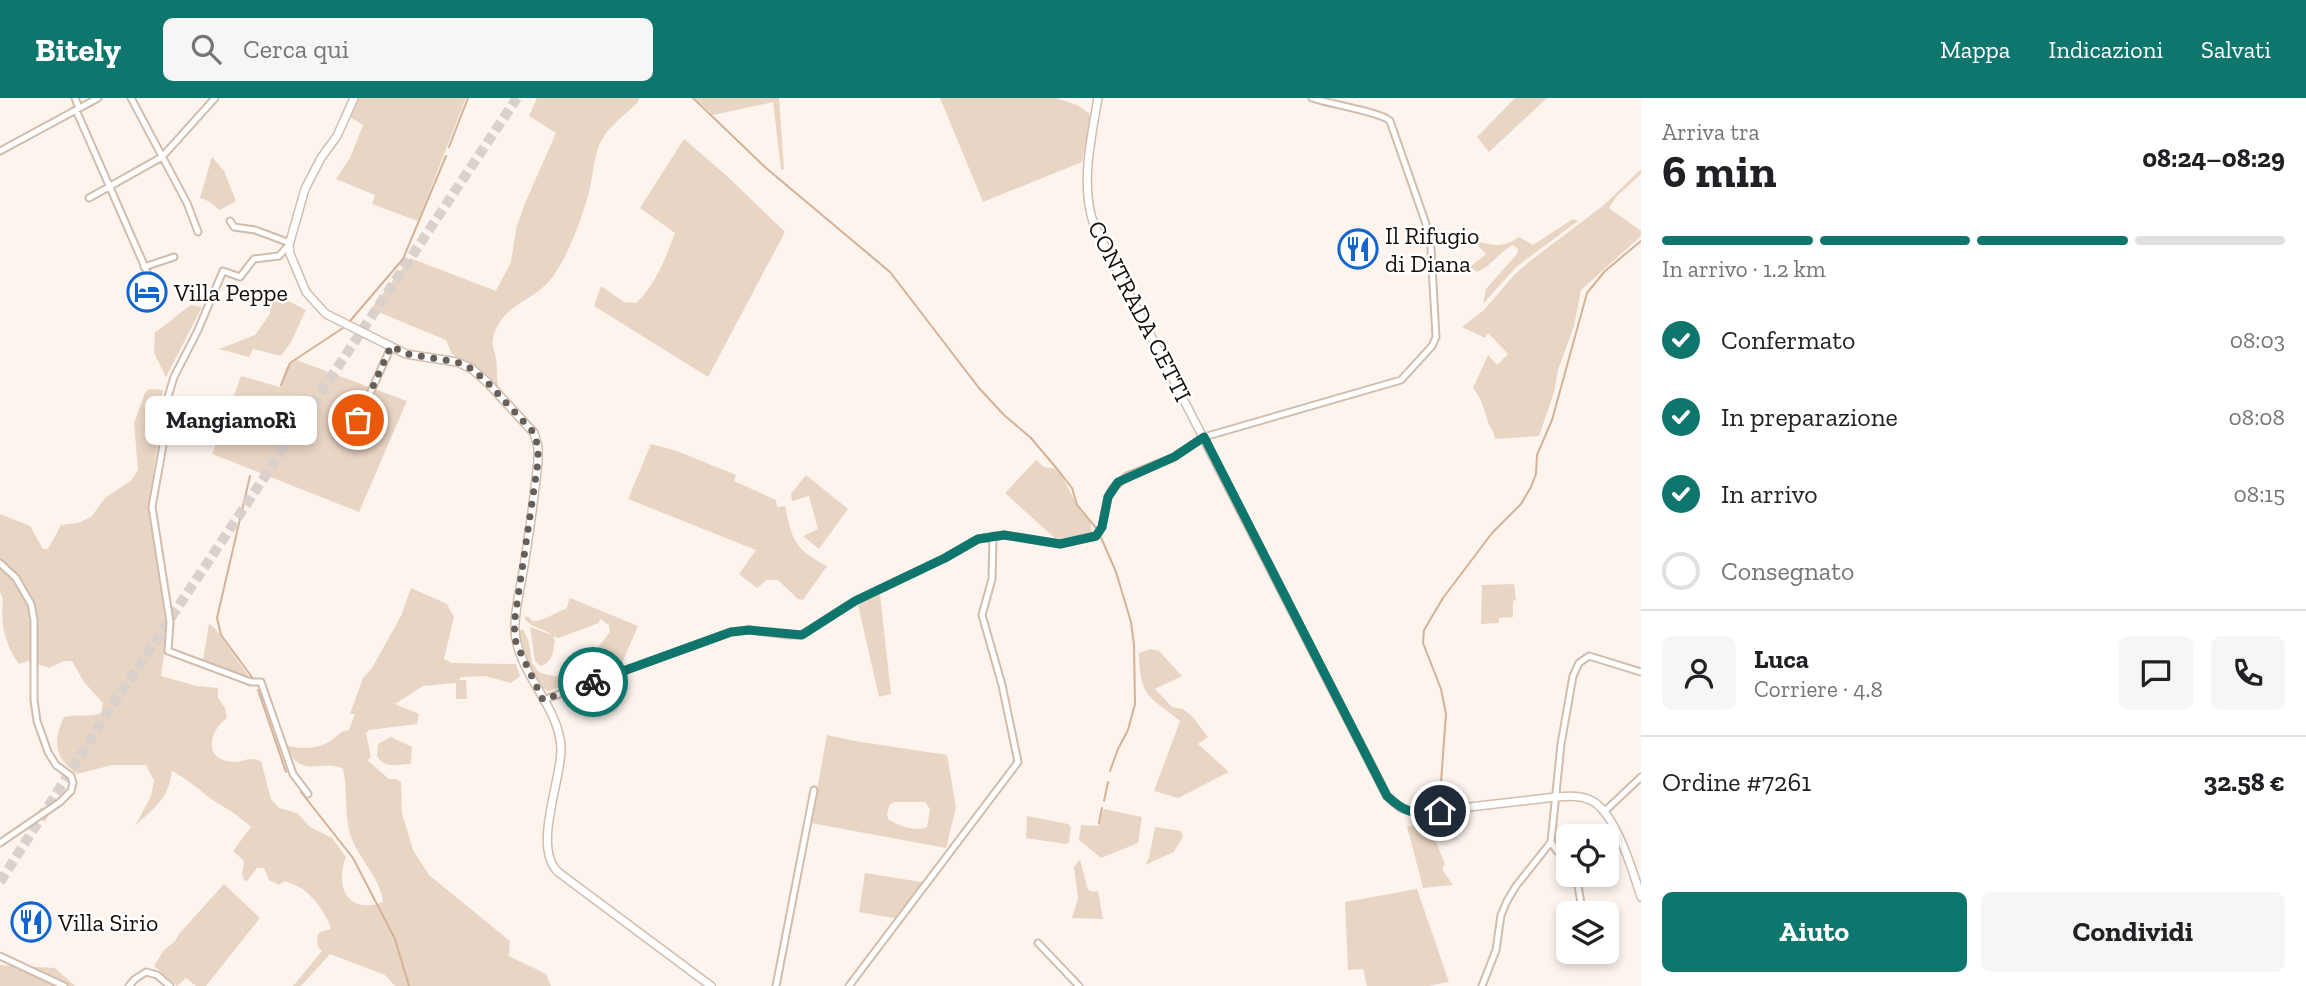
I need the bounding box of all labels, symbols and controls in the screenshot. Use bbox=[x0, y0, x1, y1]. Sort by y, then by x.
search box bbox=[163, 18, 653, 81]
text: Bitely bbox=[35, 30, 121, 69]
icon: search bbox=[187, 30, 225, 68]
text: Cerca qui bbox=[243, 33, 349, 65]
text: Mappa bbox=[1940, 35, 2010, 64]
text: Indicazioni bbox=[2048, 35, 2163, 64]
text: Salvati bbox=[2201, 35, 2271, 64]
text: Arriva tra bbox=[1662, 118, 1760, 146]
text: 08:24–08:29 bbox=[2142, 142, 2285, 174]
text: 6 min bbox=[1662, 144, 1777, 199]
street label: CONTRADA CETTI bbox=[1082, 216, 1198, 406]
place label: Il Rifugio di Diana bbox=[1385, 221, 1479, 278]
restaurant icon: Il Rifugio di Diana bbox=[1337, 228, 1379, 270]
text: In arrivo · 1.2 km bbox=[1662, 255, 1826, 283]
hotel icon: Villa Peppe bbox=[126, 271, 168, 313]
place label: Villa Peppe bbox=[173, 278, 288, 307]
icon: check bbox=[1662, 321, 1700, 359]
text: Confermato bbox=[1721, 324, 1855, 356]
text: 08:03 bbox=[2230, 326, 2285, 354]
pin bbox=[328, 390, 388, 450]
callout: MangiamoRì bbox=[145, 396, 316, 444]
icon: check bbox=[1662, 398, 1700, 436]
icon: bag bbox=[339, 401, 377, 439]
text: In preparazione bbox=[1721, 401, 1898, 433]
text: 08:08 bbox=[2229, 403, 2285, 431]
text: MangiamoRì bbox=[166, 406, 296, 434]
icon: check bbox=[1662, 475, 1700, 513]
text: In arrivo bbox=[1721, 478, 1818, 510]
text: 08:15 bbox=[2234, 480, 2285, 508]
text: Consegnato bbox=[1721, 555, 1854, 587]
button: person bbox=[1662, 636, 1736, 710]
button: chat bbox=[2119, 636, 2193, 710]
button: phone bbox=[2211, 636, 2285, 710]
text: Luca bbox=[1754, 643, 1809, 675]
courier bbox=[558, 647, 628, 717]
icon: bike bbox=[574, 663, 612, 701]
text: Corriere · 4.8 bbox=[1754, 675, 1883, 703]
text: Ordine #7261 bbox=[1662, 766, 1811, 798]
text: 32.58 € bbox=[2203, 766, 2285, 798]
pin bbox=[1410, 781, 1470, 841]
icon: home bbox=[1421, 792, 1459, 830]
map controls bbox=[1556, 824, 1619, 964]
button: locate bbox=[1556, 824, 1619, 887]
button: Aiuto bbox=[1662, 892, 1967, 972]
button: Condividi bbox=[1981, 892, 2285, 972]
restaurant icon: Villa Sirio bbox=[10, 901, 52, 943]
button: layers bbox=[1556, 901, 1619, 964]
place label: Villa Sirio bbox=[57, 908, 158, 937]

